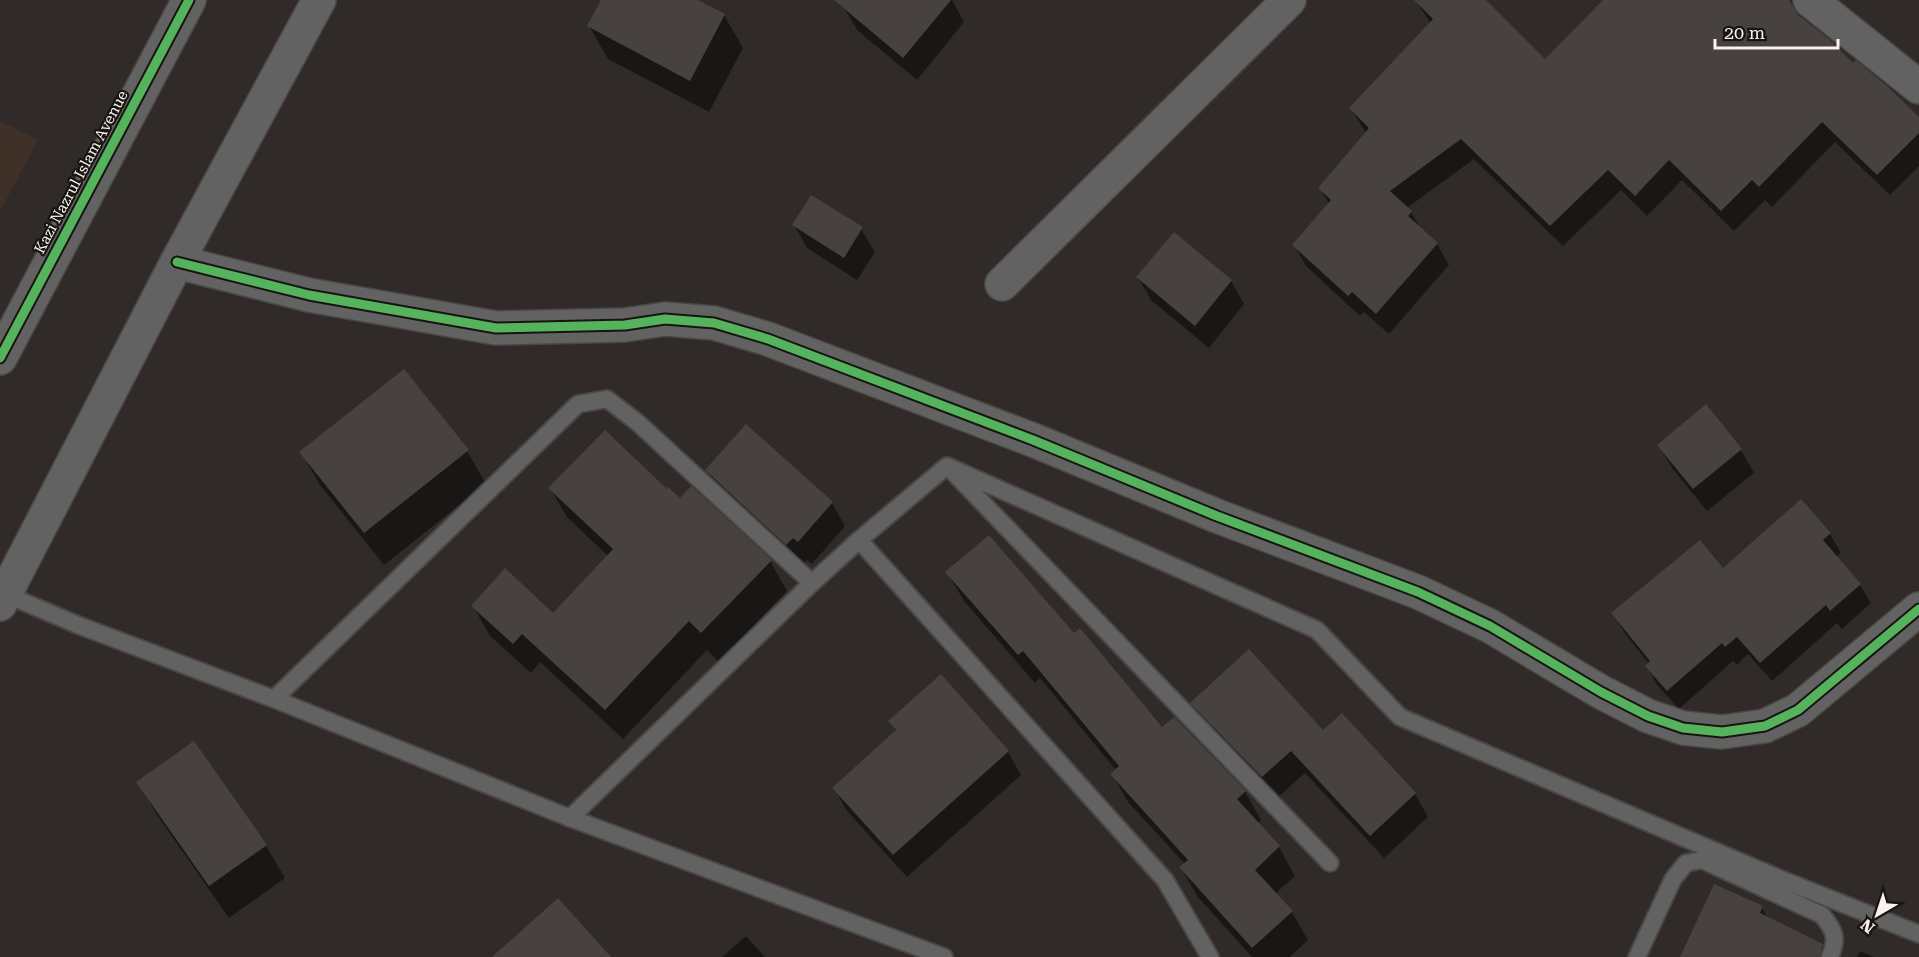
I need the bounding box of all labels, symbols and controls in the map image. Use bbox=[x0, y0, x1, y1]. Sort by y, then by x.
scale bar bbox=[1715, 12, 1838, 50]
text: 20 m bbox=[1724, 22, 1765, 43]
street label: Kazi Nazrul Islam Avenue bbox=[30, 87, 132, 257]
north arrow bbox=[1847, 885, 1907, 945]
text: N bbox=[1857, 915, 1879, 938]

